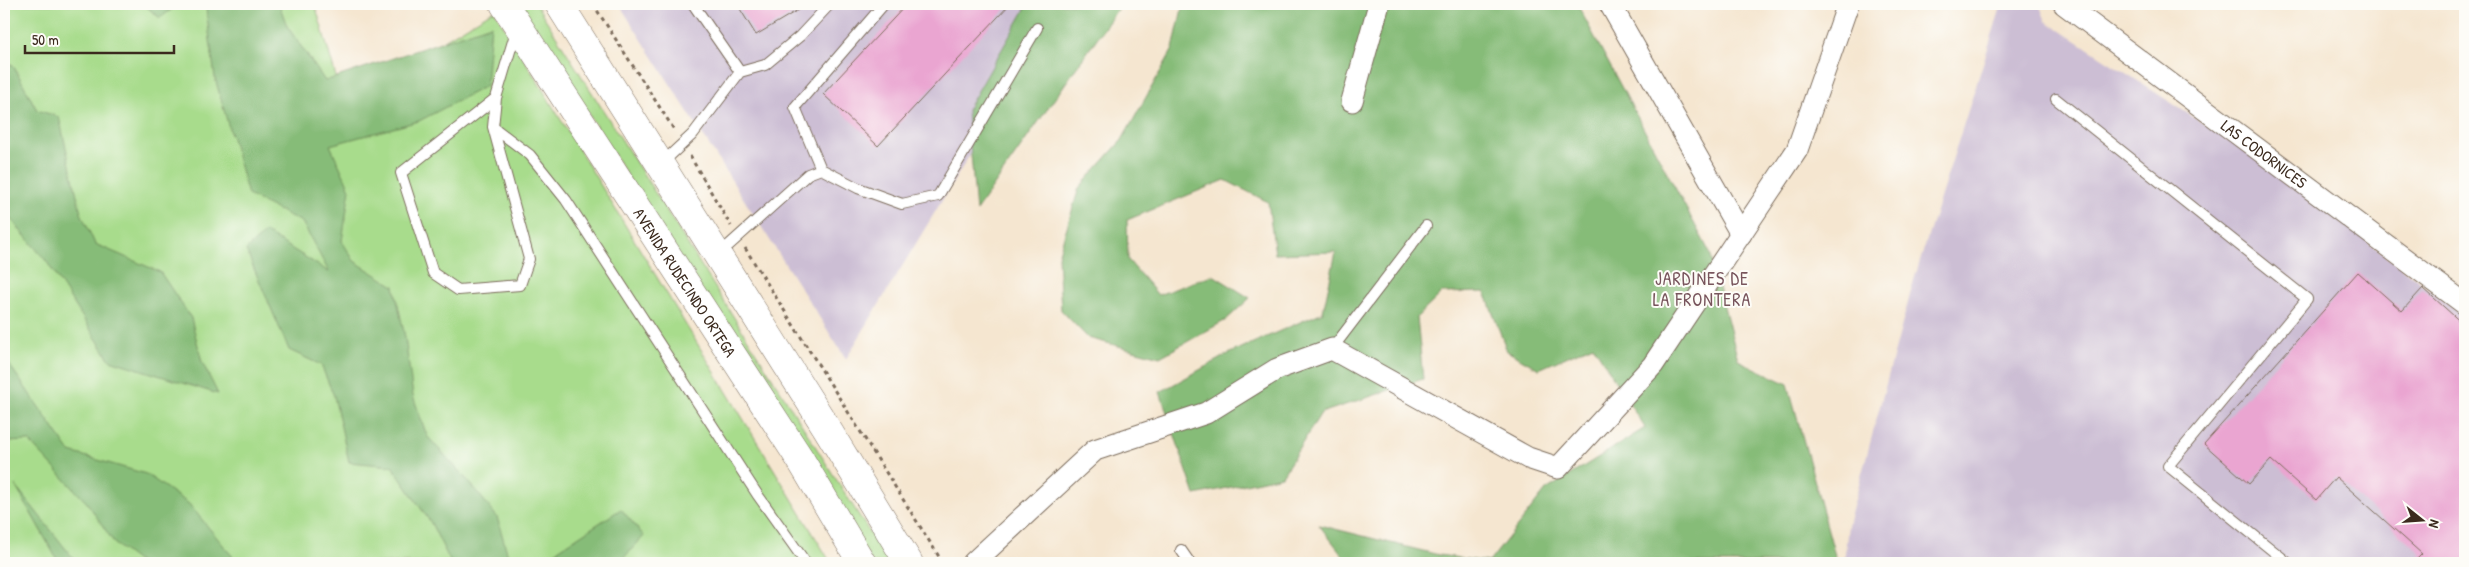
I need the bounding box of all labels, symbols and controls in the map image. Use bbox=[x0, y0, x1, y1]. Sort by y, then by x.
scale bar bbox=[25, 22, 174, 54]
text: 50 m bbox=[32, 29, 59, 50]
street label: LAS CODORNICES bbox=[2217, 114, 2312, 193]
street label: AVENIDA RUDECINDO ORTEGA bbox=[629, 204, 742, 361]
district label: JARDINES DE LA FRONTERA bbox=[1653, 266, 1751, 312]
north arrow bbox=[2396, 494, 2446, 544]
text: N bbox=[2425, 518, 2445, 531]

